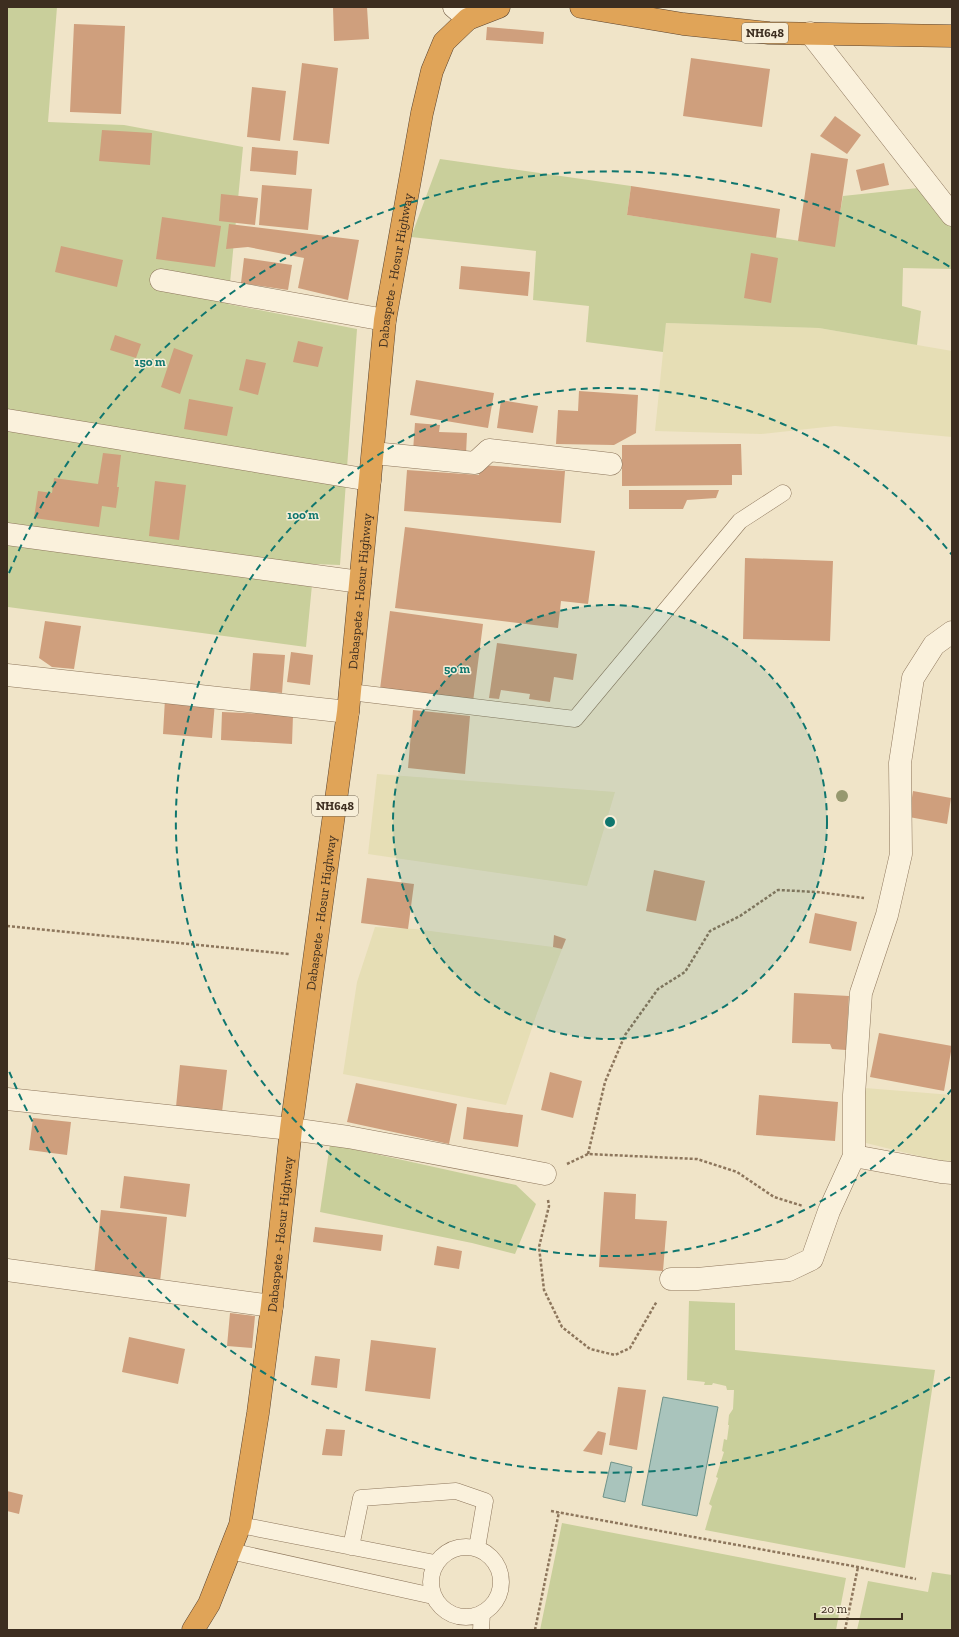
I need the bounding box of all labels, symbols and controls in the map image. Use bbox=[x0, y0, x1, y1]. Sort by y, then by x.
road number: NH648 bbox=[742, 23, 788, 43]
street label: Dabaspete - Hosur Highway bbox=[375, 191, 416, 348]
text: 150 m bbox=[135, 355, 166, 369]
text: 100 m bbox=[287, 508, 319, 522]
street label: Dabaspete - Hosur Highway bbox=[345, 512, 375, 670]
text: 50 m bbox=[444, 662, 470, 676]
road number: NH648 bbox=[312, 796, 358, 816]
centre of rings bbox=[603, 815, 617, 829]
street label: Dabaspete - Hosur Highway bbox=[303, 834, 339, 991]
street label: Dabaspete - Hosur Highway bbox=[264, 1155, 296, 1313]
scale bar bbox=[815, 1595, 902, 1621]
text: 20 m bbox=[821, 1602, 848, 1616]

